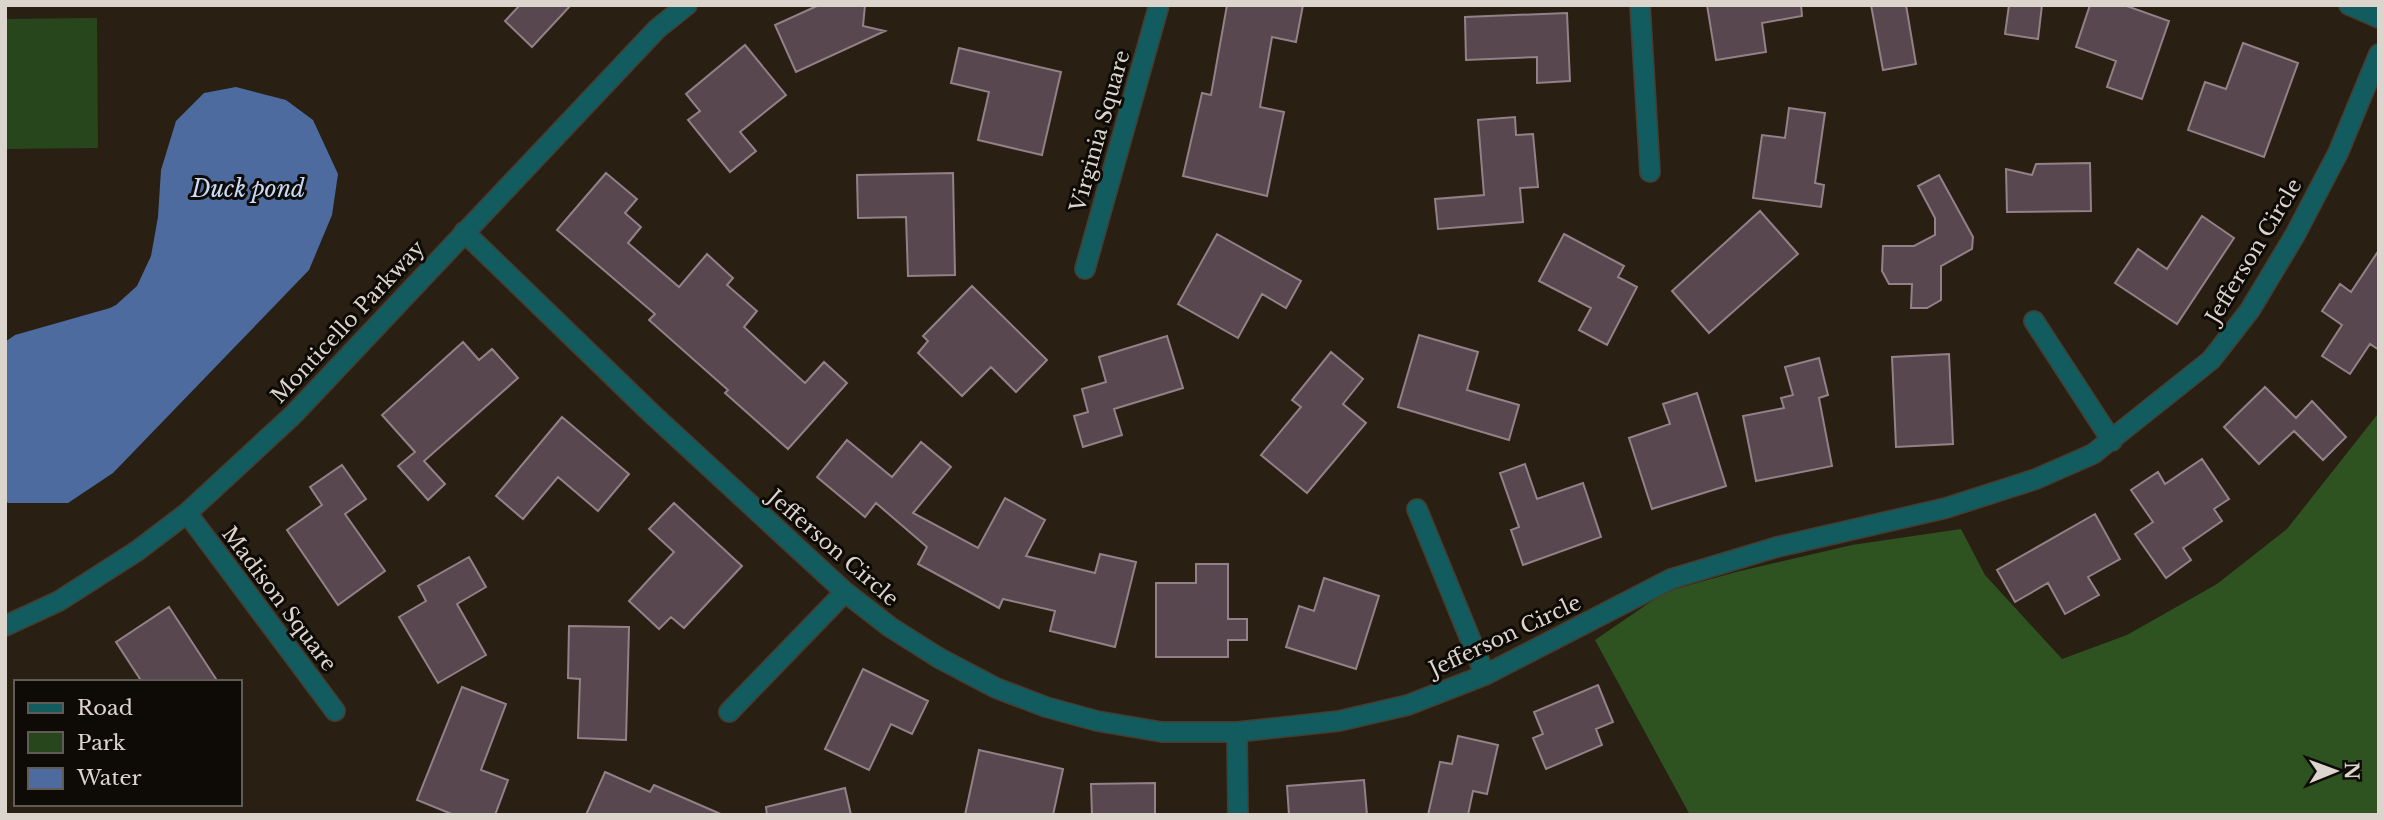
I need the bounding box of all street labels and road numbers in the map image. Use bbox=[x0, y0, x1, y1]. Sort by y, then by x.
street label: Virginia Square bbox=[1064, 47, 1136, 216]
street label: Jefferson Circle bbox=[2199, 174, 2308, 331]
street label: Monticello Parkway bbox=[266, 235, 431, 409]
street label: Jefferson Circle bbox=[760, 482, 904, 612]
street label: Madison Square bbox=[216, 522, 342, 676]
street label: Jefferson Circle bbox=[1422, 589, 1585, 684]

